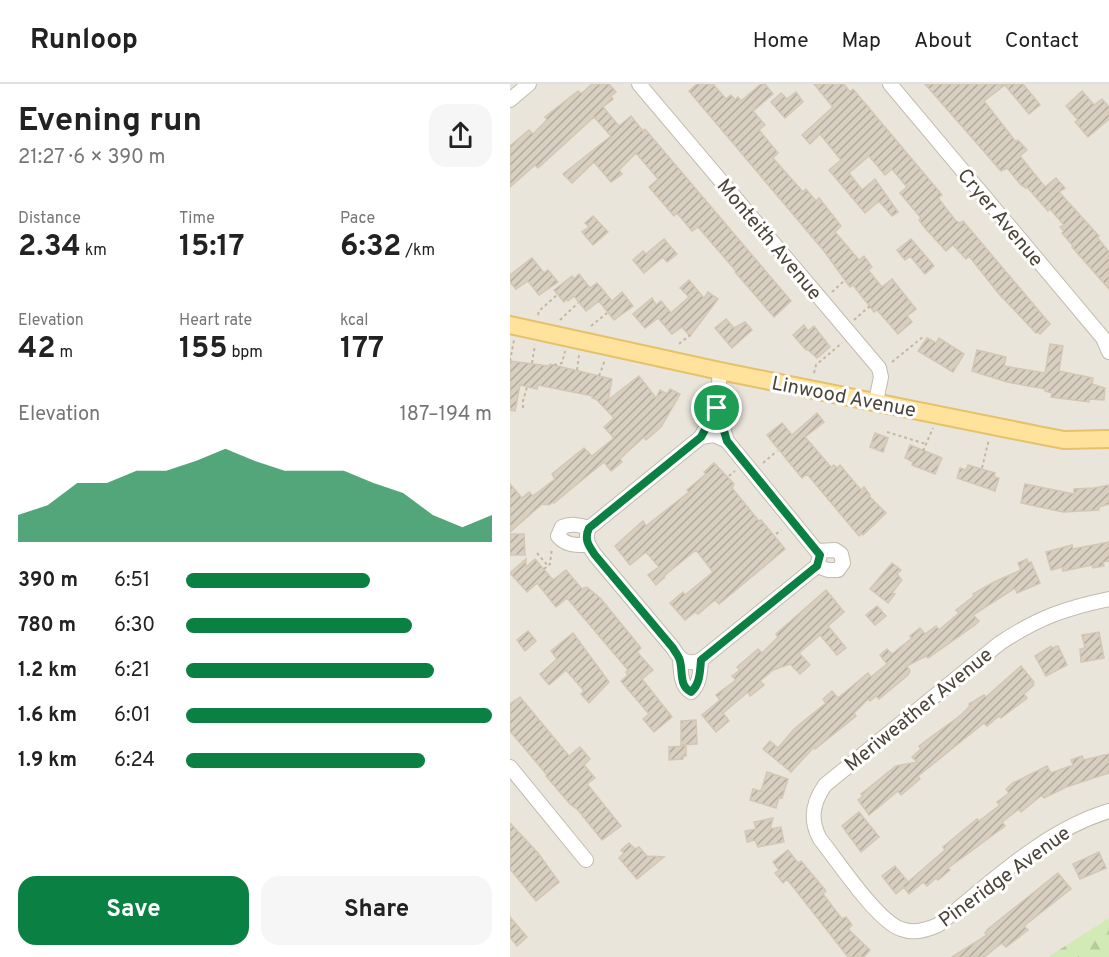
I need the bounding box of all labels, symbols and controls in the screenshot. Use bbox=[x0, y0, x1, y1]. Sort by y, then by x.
text: Runloop bbox=[30, 23, 138, 59]
text: Home bbox=[753, 28, 809, 55]
text: Map bbox=[842, 28, 881, 55]
text: About bbox=[914, 28, 972, 55]
text: Contact bbox=[1005, 28, 1079, 55]
text: Evening run bbox=[18, 101, 202, 143]
button: share bbox=[429, 104, 492, 167]
text: 21:27 · 6 × 390 m bbox=[18, 145, 165, 171]
street label: Cryer Avenue bbox=[951, 164, 1048, 273]
street label: Monteith Avenue bbox=[710, 174, 827, 306]
text: Distance bbox=[18, 209, 81, 229]
text: Time bbox=[179, 209, 215, 229]
text: Pace bbox=[340, 209, 375, 229]
text: 2.34 bbox=[18, 229, 81, 266]
text: 15:17 bbox=[179, 229, 245, 266]
text: 6:32 bbox=[340, 229, 401, 266]
text: km bbox=[81, 241, 107, 261]
text: /km bbox=[401, 241, 435, 261]
text: Elevation bbox=[18, 311, 84, 331]
text: Heart rate bbox=[179, 311, 252, 331]
text: kcal bbox=[340, 311, 368, 331]
text: 42 bbox=[18, 331, 56, 368]
text: 155 bbox=[179, 331, 228, 368]
text: 177 bbox=[340, 331, 384, 368]
text: m bbox=[56, 343, 73, 363]
text: bpm bbox=[228, 343, 263, 363]
street label: Linwood Avenue bbox=[769, 371, 918, 425]
pin bbox=[691, 382, 742, 433]
icon: arrive bbox=[700, 391, 733, 424]
text: Elevation bbox=[18, 402, 100, 428]
text: 187–194 m bbox=[399, 402, 492, 428]
text: 390 m bbox=[18, 568, 78, 594]
text: 6:51 bbox=[114, 568, 150, 594]
text: 780 m bbox=[18, 613, 76, 639]
text: 6:30 bbox=[114, 613, 155, 639]
street label: Meriweather Avenue bbox=[840, 643, 999, 778]
text: 1.2 km bbox=[18, 658, 77, 684]
text: 6:21 bbox=[114, 658, 150, 684]
text: 1.6 km bbox=[18, 703, 77, 729]
text: 6:01 bbox=[114, 703, 151, 729]
text: 1.9 km bbox=[18, 748, 77, 774]
text: 6:24 bbox=[114, 748, 155, 774]
street label: Pineridge Avenue bbox=[934, 821, 1076, 934]
button: Save bbox=[18, 876, 249, 945]
button: Share bbox=[261, 876, 492, 945]

